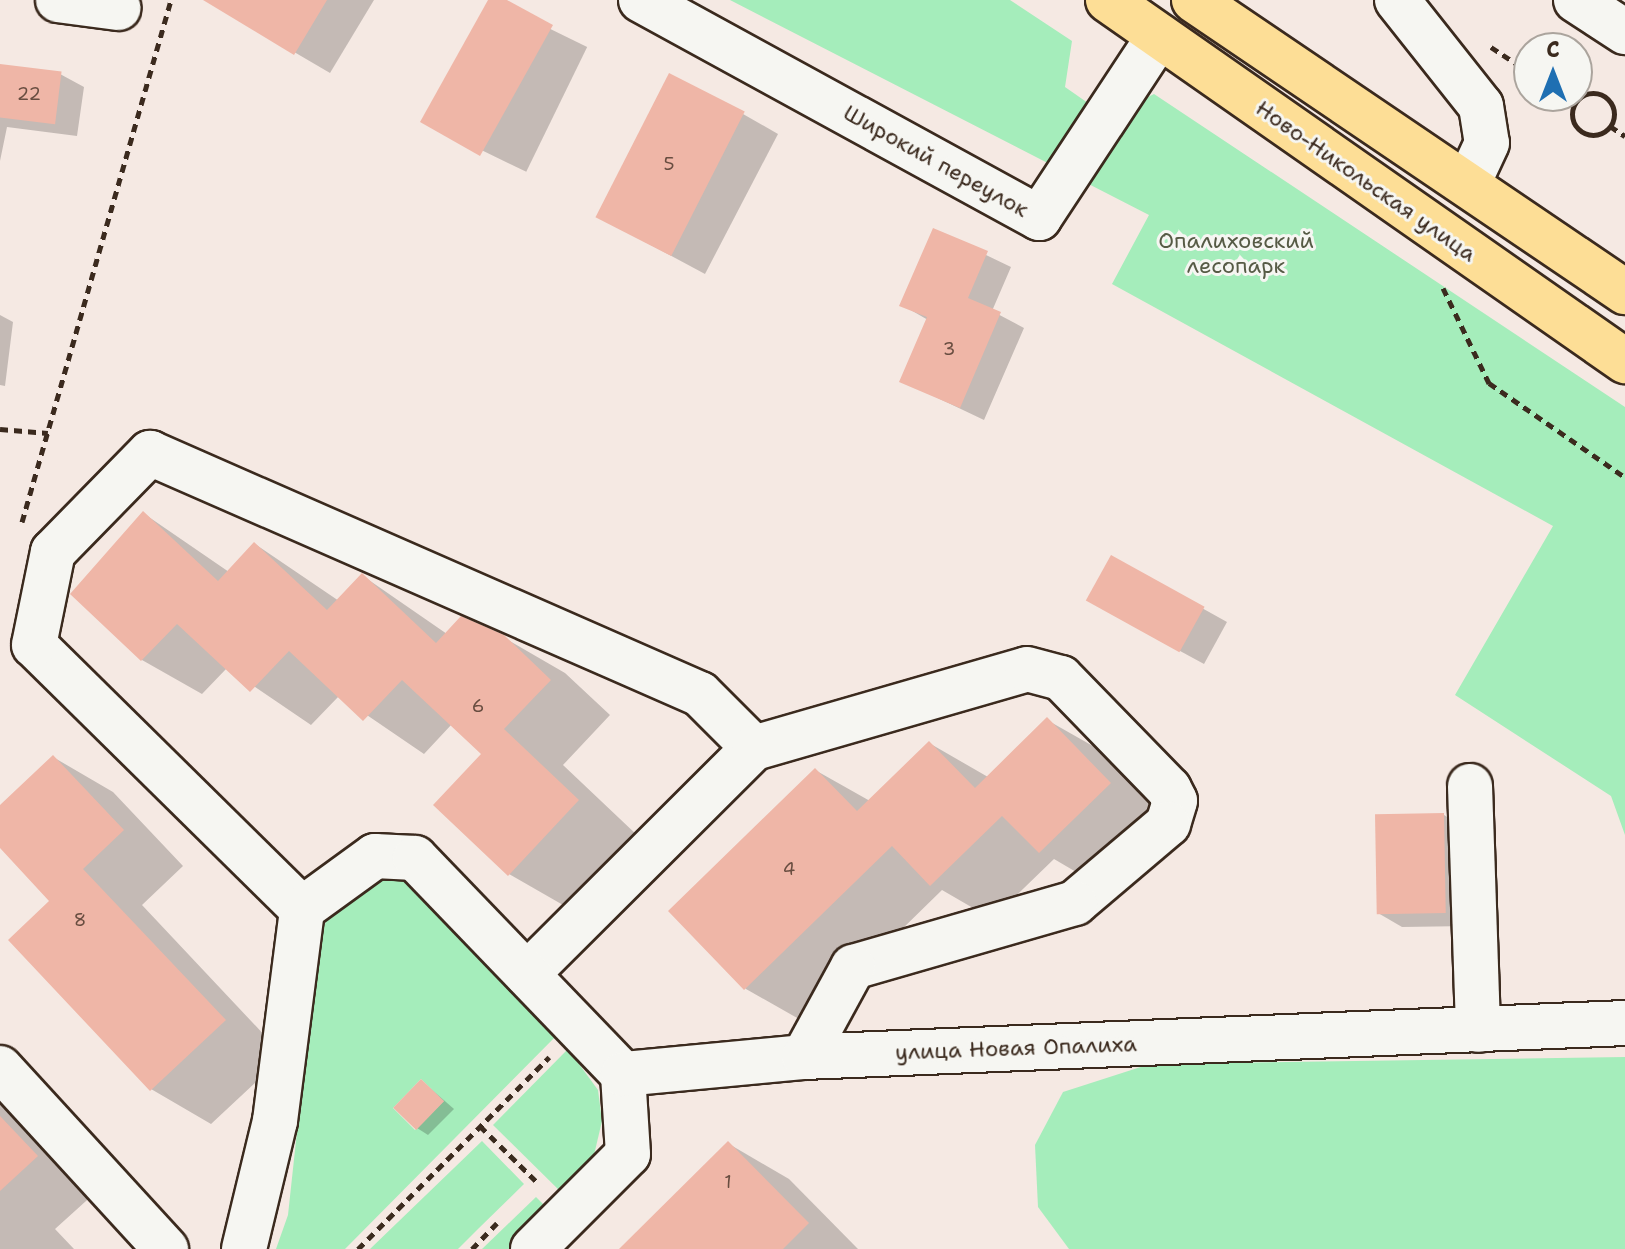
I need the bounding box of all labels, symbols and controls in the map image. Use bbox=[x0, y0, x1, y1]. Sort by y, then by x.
north arrow bbox=[1513, 32, 1593, 112]
text: С bbox=[1546, 35, 1560, 64]
house number: 22 bbox=[17, 83, 41, 105]
street label: Ново-Никольская улица bbox=[1251, 95, 1481, 267]
street label: Широкий переулок bbox=[839, 99, 1033, 223]
house number: 5 bbox=[663, 153, 675, 175]
park label: Опалиховский лесопарк bbox=[1158, 227, 1314, 278]
house number: 3 bbox=[943, 338, 955, 360]
house number: 6 bbox=[472, 695, 484, 717]
house number: 4 bbox=[783, 858, 795, 880]
house number: 8 bbox=[74, 909, 86, 931]
street label: улица Новая Опалиха bbox=[895, 1031, 1137, 1065]
house number: 1 bbox=[724, 1171, 732, 1193]

